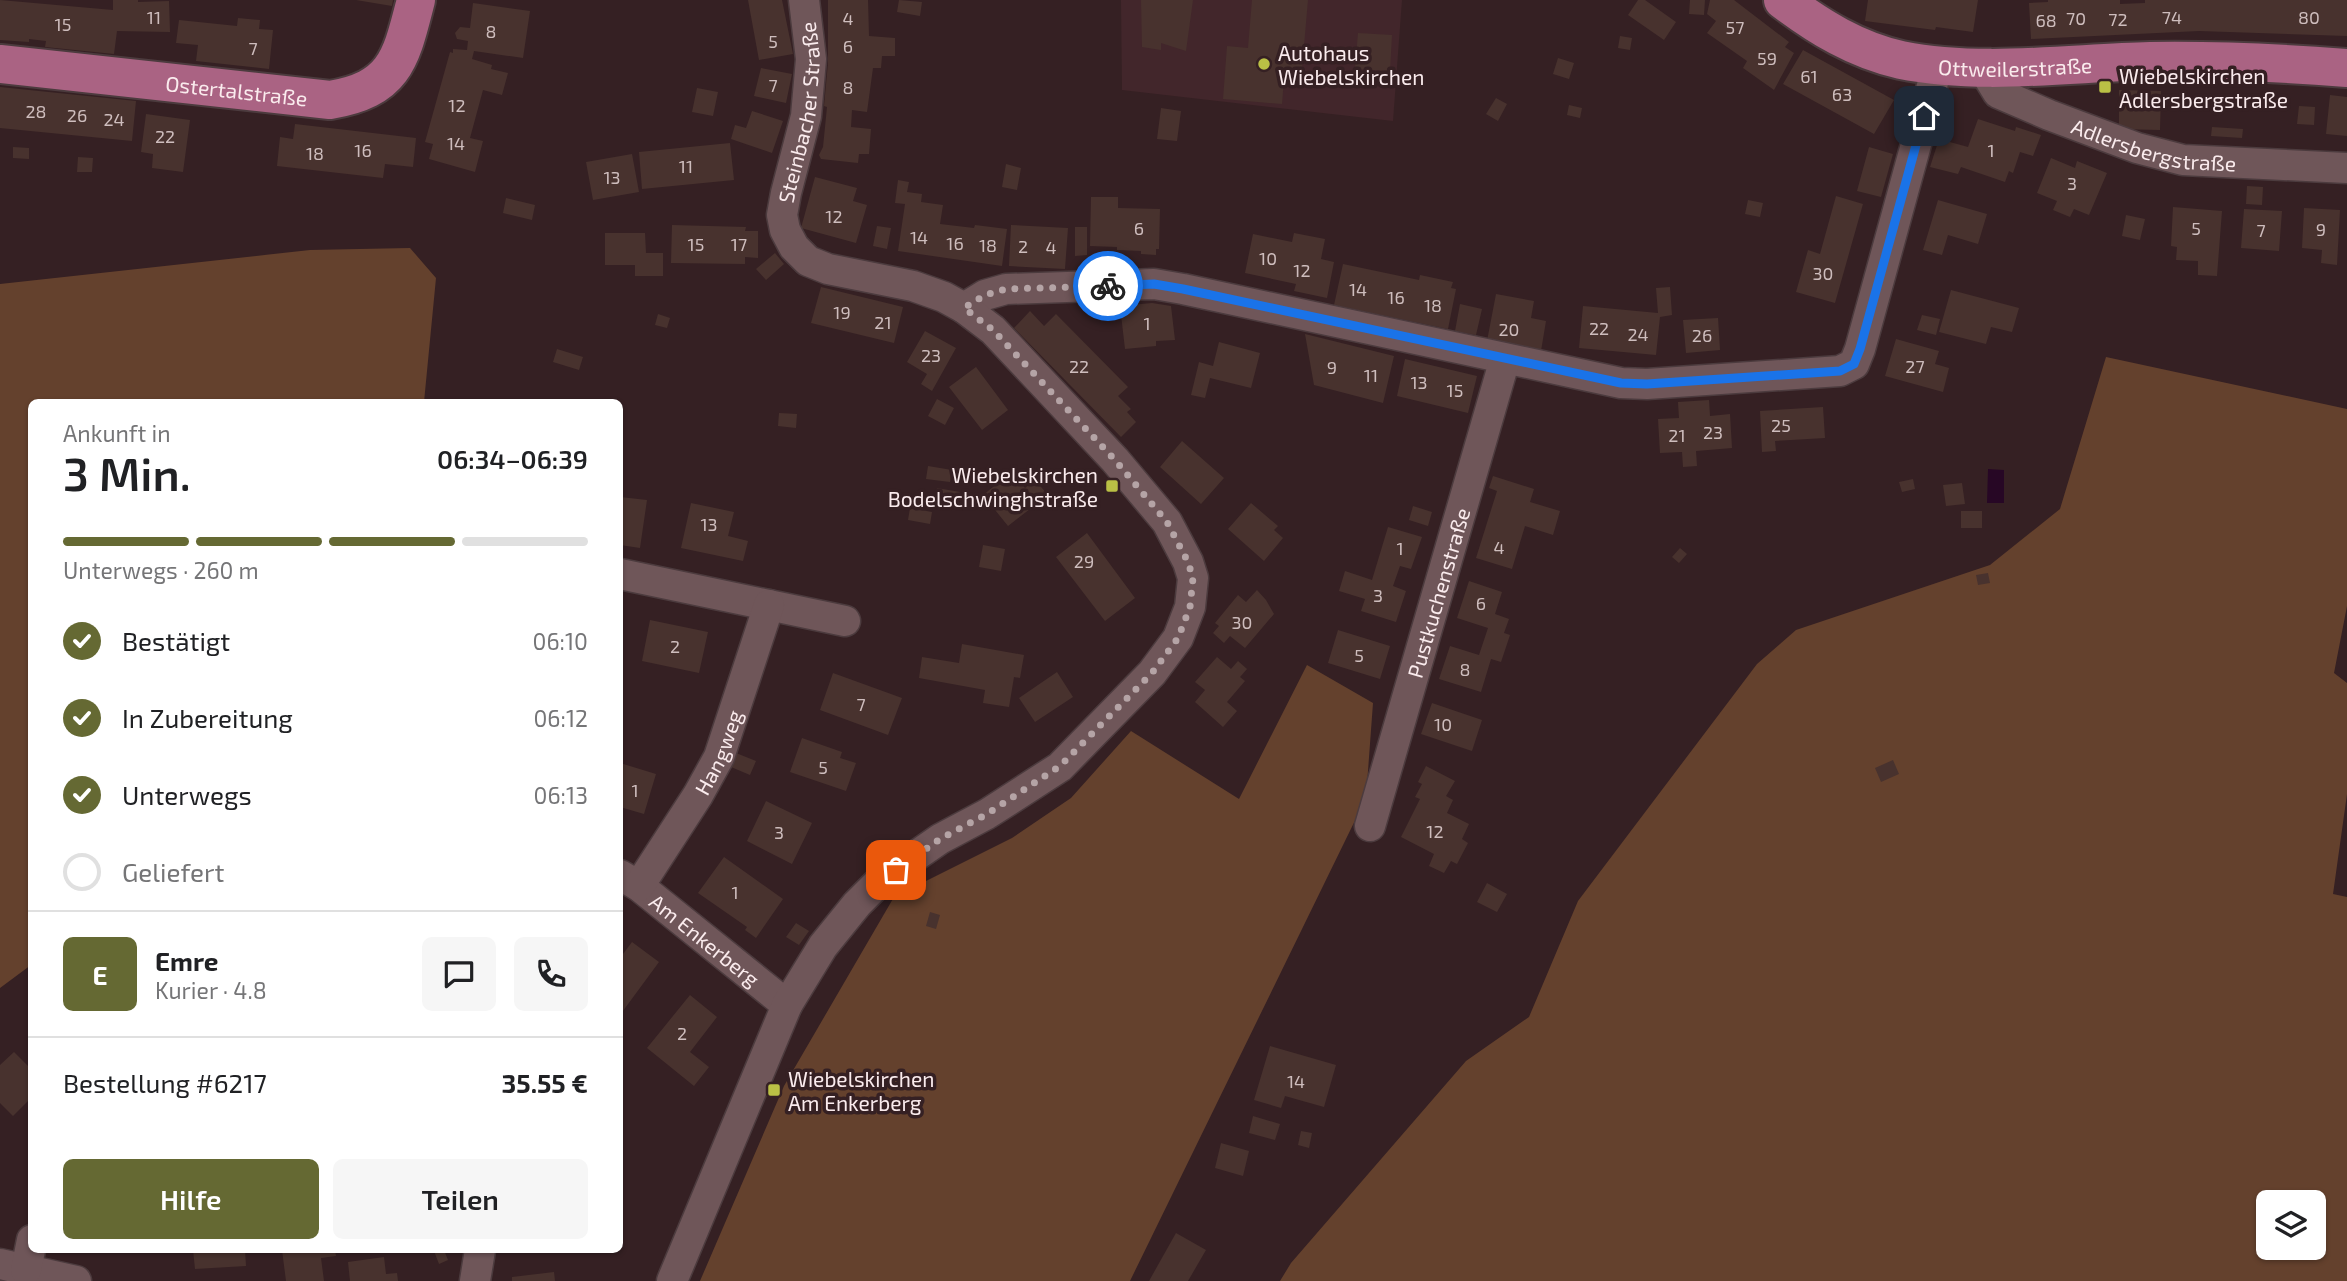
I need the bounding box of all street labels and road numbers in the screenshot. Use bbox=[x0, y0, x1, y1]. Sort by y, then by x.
street label: Steinbacher Straße bbox=[772, 21, 824, 204]
street label: Ottweilerstraße bbox=[1937, 51, 2093, 80]
street label: Ostertalstraße bbox=[164, 70, 309, 110]
street label: Adlersbergstraße bbox=[2069, 112, 2237, 175]
street label: Pustkuchenstraße bbox=[1401, 505, 1474, 680]
street label: Hangweg bbox=[688, 706, 746, 799]
street label: Am Enkerberg bbox=[645, 888, 765, 991]

